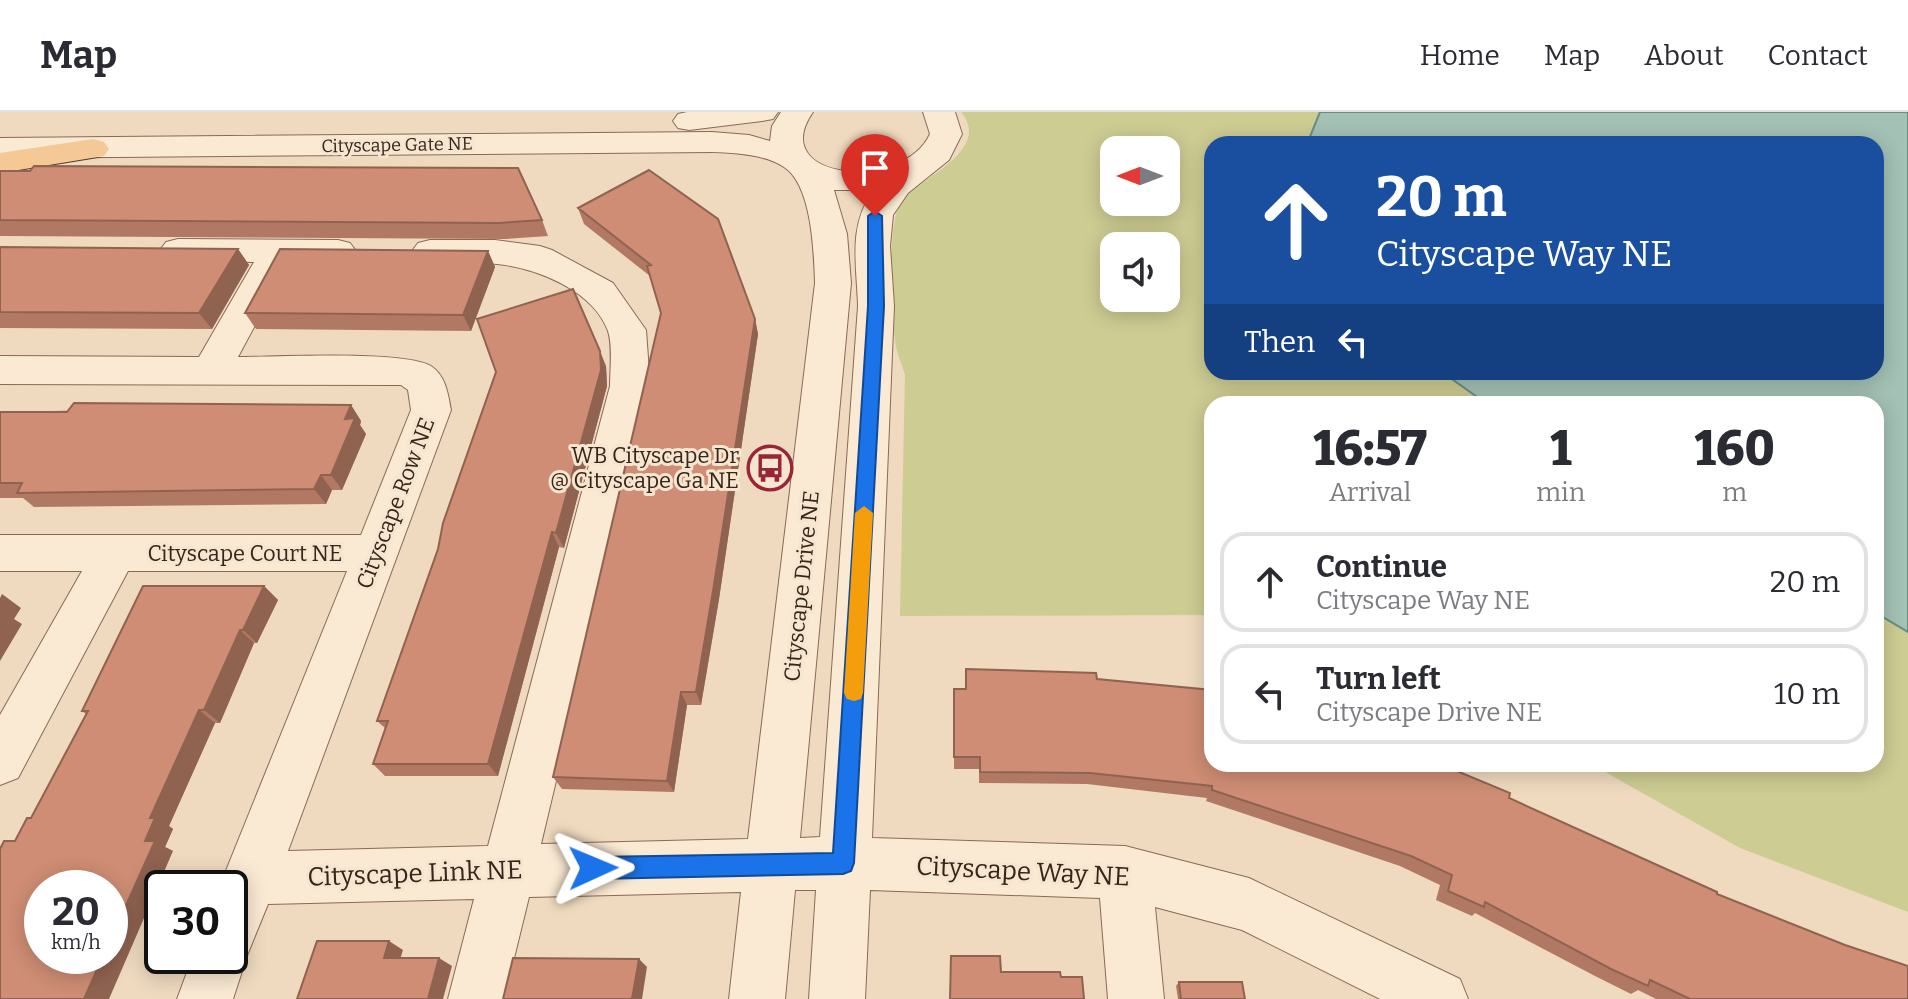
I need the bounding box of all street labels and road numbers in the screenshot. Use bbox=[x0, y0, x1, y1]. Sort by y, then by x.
street label: Cityscape Gate NE bbox=[321, 133, 473, 157]
street label: Cityscape Row NE bbox=[350, 414, 441, 593]
street label: Cityscape Drive NE bbox=[778, 489, 825, 683]
street label: Cityscape Court NE bbox=[147, 540, 343, 567]
street label: Cityscape Way NE bbox=[915, 850, 1131, 893]
street label: Cityscape Link NE bbox=[307, 854, 523, 893]

